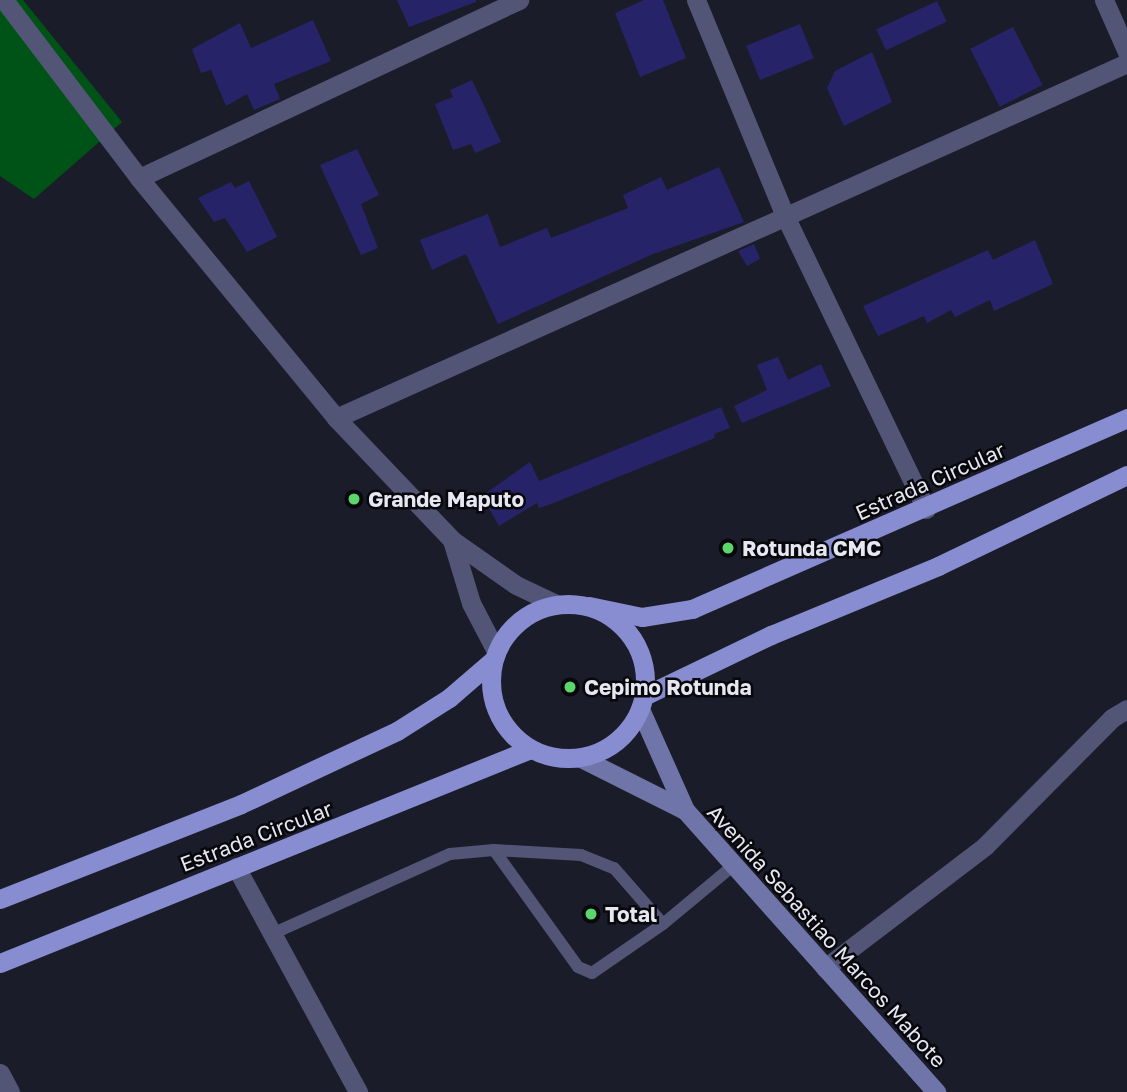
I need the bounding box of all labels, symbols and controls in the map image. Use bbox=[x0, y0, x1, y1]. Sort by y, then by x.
street label: Estrada Circular bbox=[851, 437, 1009, 525]
place label: Grande Maputo bbox=[368, 486, 524, 512]
marker: Grande Maputo bbox=[346, 491, 362, 507]
place label: Rotunda CMC bbox=[742, 535, 881, 561]
marker: Rotunda CMC bbox=[720, 540, 736, 556]
place label: Cepimo Rotunda bbox=[584, 674, 752, 700]
marker: Cepimo Rotunda bbox=[562, 679, 578, 695]
street label: Estrada Circular bbox=[176, 795, 336, 877]
street label: Avenida Sebastiao Marcos Mabote bbox=[702, 800, 952, 1072]
place label: Total bbox=[605, 901, 657, 927]
marker: Total bbox=[583, 906, 599, 922]

